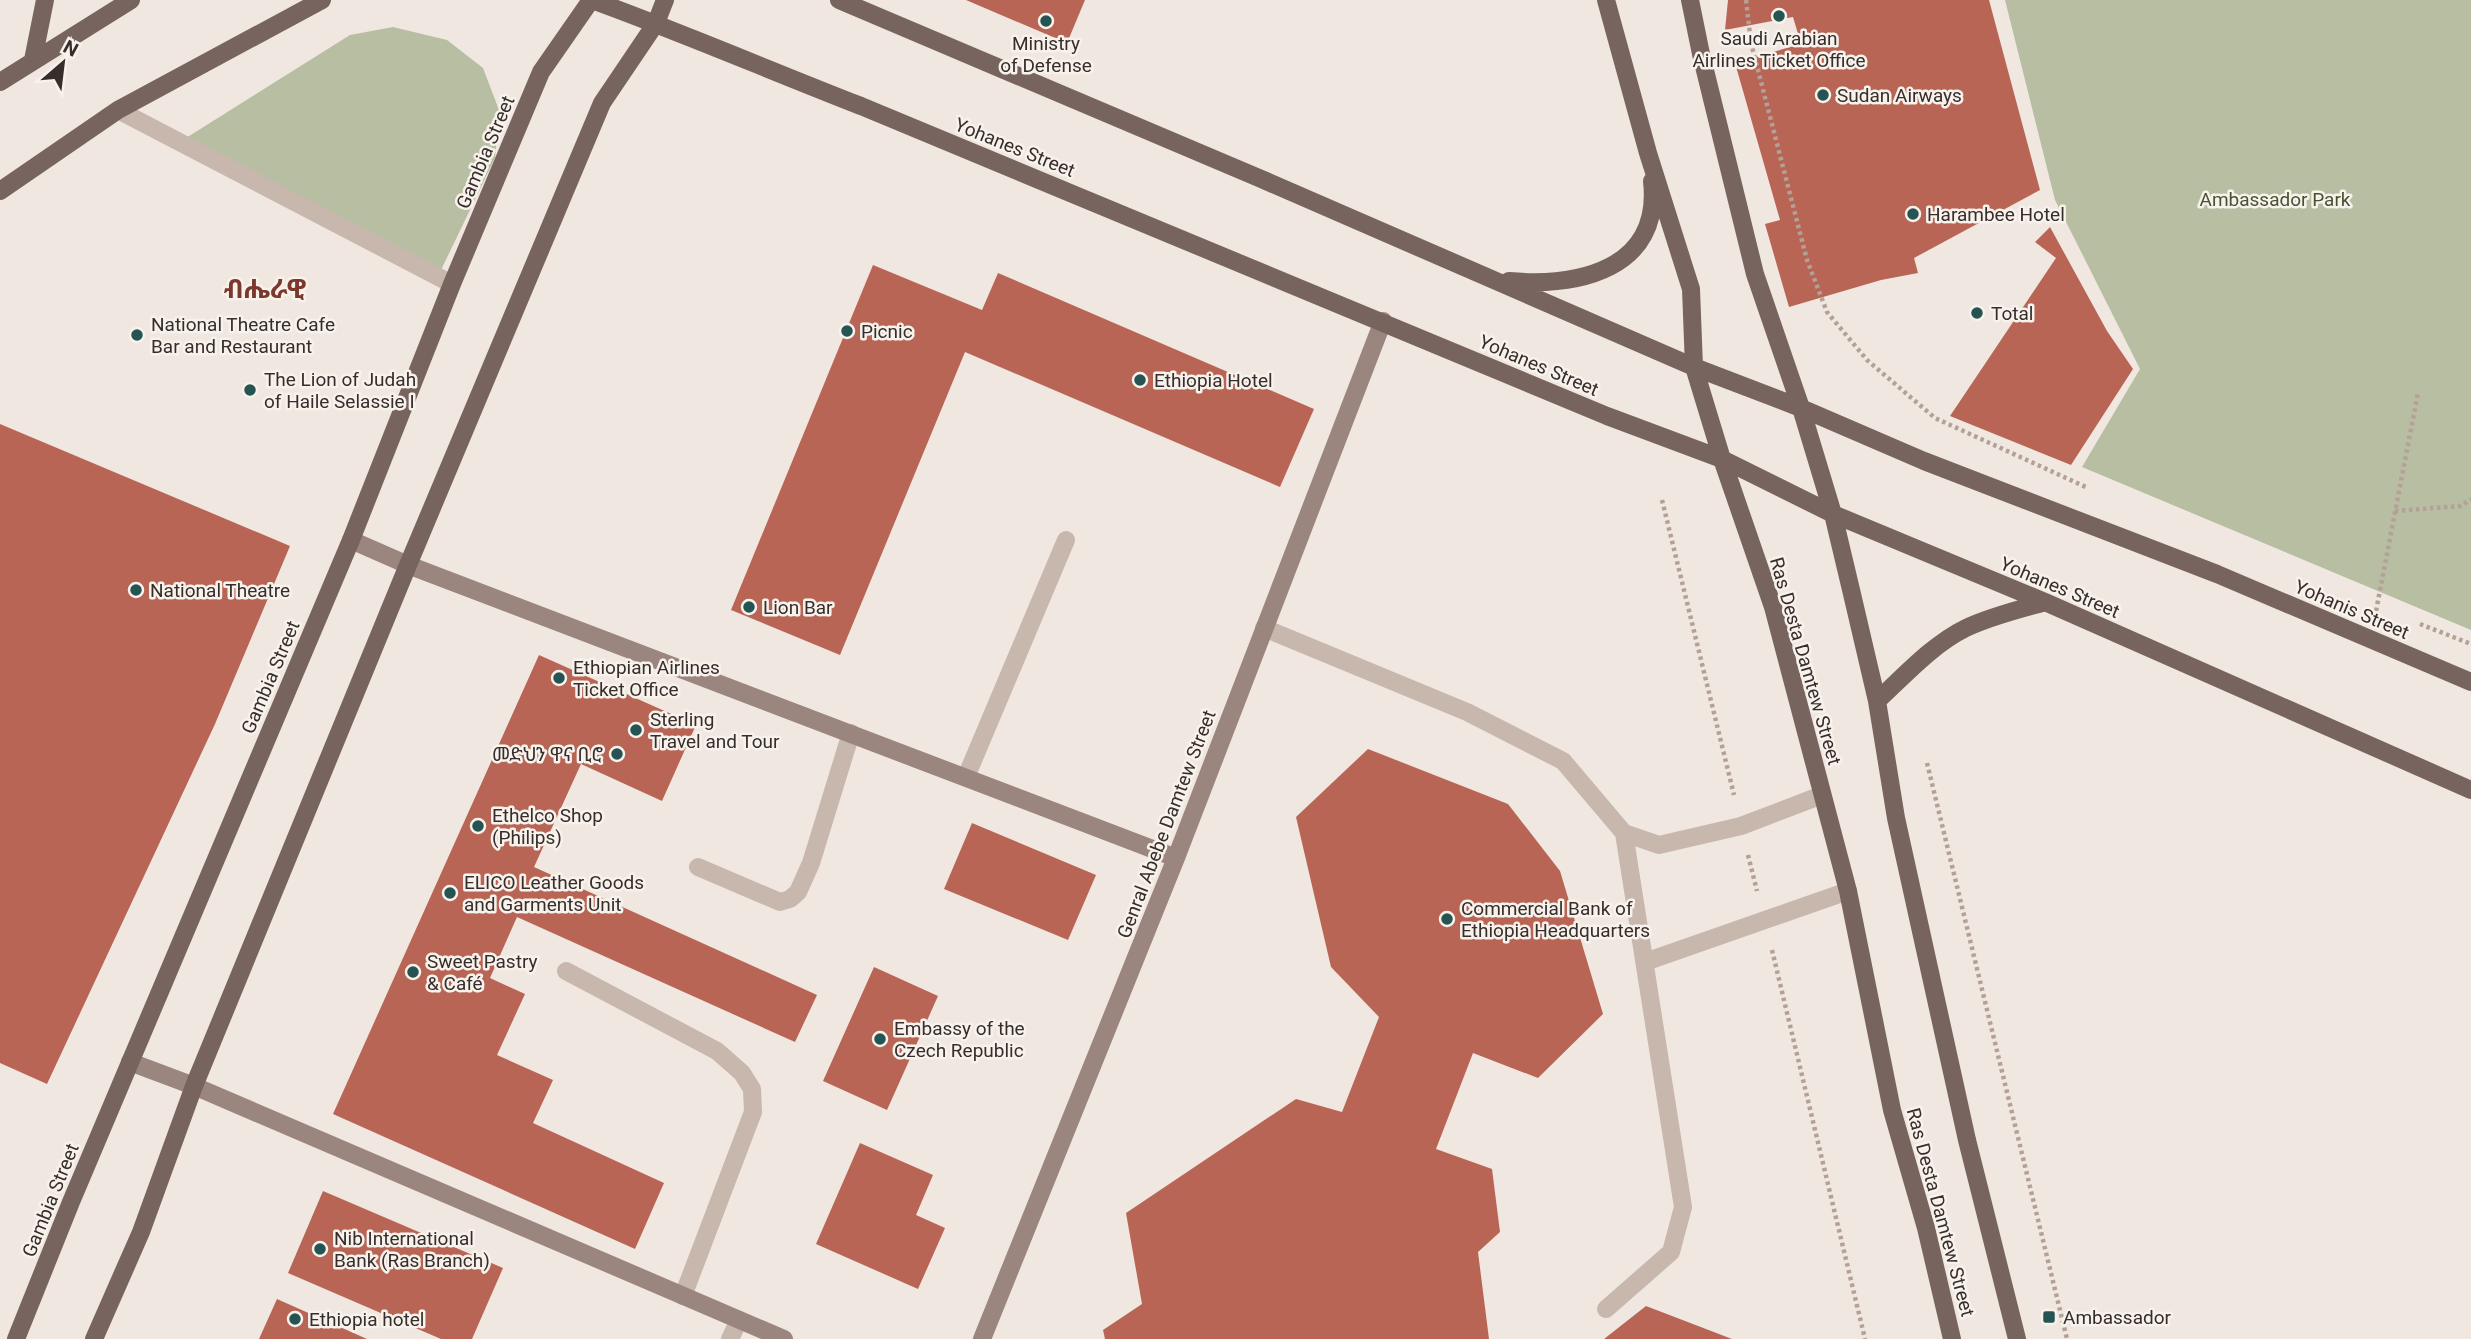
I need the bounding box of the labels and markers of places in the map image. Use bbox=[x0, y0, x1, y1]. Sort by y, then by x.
marker: Saudi Arabian Airlines Ticket Office bbox=[1771, 8, 1787, 24]
marker: Ministry of Defense bbox=[1038, 13, 1054, 29]
place label: Saudi Arabian Airlines Ticket Office bbox=[1692, 27, 1866, 72]
place label: Ministry of Defense bbox=[1000, 32, 1092, 77]
place label: Sudan Airways bbox=[1837, 84, 1962, 107]
marker: Sudan Airways bbox=[1815, 87, 1831, 103]
place label: Harambee Hotel bbox=[1927, 203, 2065, 226]
marker: Harambee Hotel bbox=[1905, 206, 1921, 222]
place label: Total bbox=[1991, 302, 2033, 325]
marker: Total bbox=[1969, 305, 1985, 321]
place label: National Theatre Cafe Bar and Restaurant bbox=[151, 313, 335, 358]
place label: Picnic bbox=[861, 320, 913, 343]
marker: Picnic bbox=[839, 323, 855, 339]
marker: National Theatre Cafe Bar and Restaurant bbox=[129, 327, 145, 343]
place label: The Lion of Judah of Haile Selassie I bbox=[264, 368, 416, 413]
place label: Ethiopia Hotel bbox=[1154, 369, 1273, 392]
marker: Ethiopia Hotel bbox=[1132, 372, 1148, 388]
marker: The Lion of Judah of Haile Selassie I bbox=[242, 382, 258, 398]
place label: National Theatre bbox=[150, 579, 290, 602]
marker: National Theatre bbox=[128, 582, 144, 598]
place label: Lion Bar bbox=[763, 596, 833, 619]
marker: Lion Bar bbox=[741, 599, 757, 615]
place label: Ethiopian Airlines Ticket Office bbox=[573, 656, 720, 701]
marker: Ethiopian Airlines Ticket Office bbox=[551, 670, 567, 686]
place label: Sterling Travel and Tour bbox=[650, 708, 780, 753]
marker: Sterling Travel and Tour bbox=[628, 722, 644, 738]
place label: መድህን ዋና ቢሮ bbox=[492, 743, 603, 766]
marker: መድህን ዋና ቢሮ bbox=[609, 746, 625, 762]
place label: Ethelco Shop (Philips) bbox=[492, 804, 603, 849]
marker: Ethelco Shop (Philips) bbox=[470, 818, 486, 834]
place label: ELICO Leather Goods and Garments Unit bbox=[464, 871, 644, 916]
marker: ELICO Leather Goods and Garments Unit bbox=[442, 885, 458, 901]
place label: Commercial Bank of Ethiopia Headquarters bbox=[1461, 897, 1650, 942]
marker: Commercial Bank of Ethiopia Headquarters bbox=[1439, 911, 1455, 927]
place label: Sweet Pastry & Café bbox=[427, 950, 537, 995]
marker: Sweet Pastry & Café bbox=[405, 964, 421, 980]
place label: Embassy of the Czech Republic bbox=[894, 1017, 1025, 1062]
marker: Embassy of the Czech Republic bbox=[872, 1031, 888, 1047]
place label: Nib International Bank (Ras Branch) bbox=[334, 1227, 490, 1272]
marker: Nib International Bank (Ras Branch) bbox=[312, 1241, 328, 1257]
place label: Ambassador bbox=[2063, 1306, 2172, 1329]
place label: Ethiopia hotel bbox=[309, 1308, 424, 1331]
marker: Ambassador bbox=[2041, 1309, 2057, 1325]
marker: Ethiopia hotel bbox=[287, 1311, 303, 1327]

